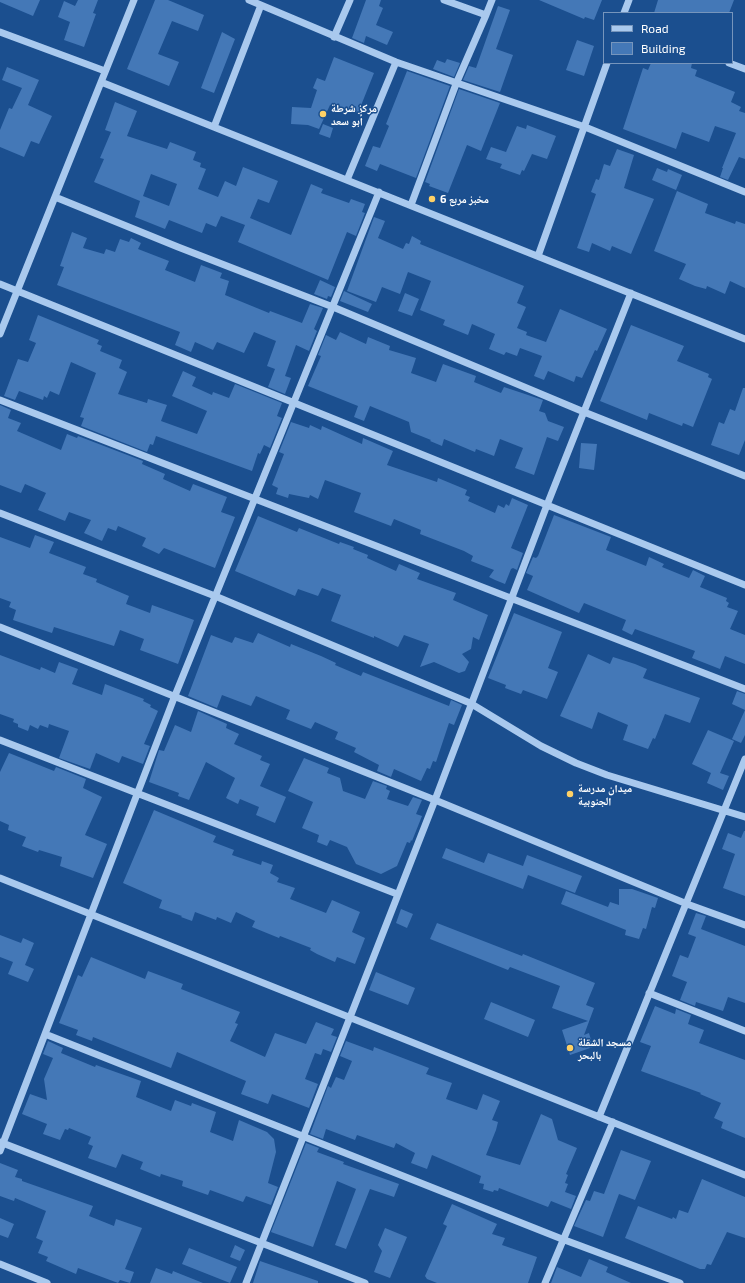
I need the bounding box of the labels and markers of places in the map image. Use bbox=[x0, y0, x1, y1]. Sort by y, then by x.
place label: مركز شرطة أبو سعد bbox=[331, 101, 377, 127]
marker: مركز شرطة أبو سعد bbox=[318, 109, 328, 119]
place label: مخبز مربع 6 bbox=[440, 192, 489, 206]
marker: مخبز مربع 6 bbox=[427, 194, 437, 204]
place label: ميدان مدرسة الجنوبية bbox=[578, 781, 632, 807]
marker: ميدان مدرسة الجنوبية bbox=[565, 789, 575, 799]
place label: مسجد الشقلة بالبحر bbox=[578, 1035, 631, 1061]
marker: مسجد الشقلة بالبحر bbox=[565, 1043, 575, 1053]

